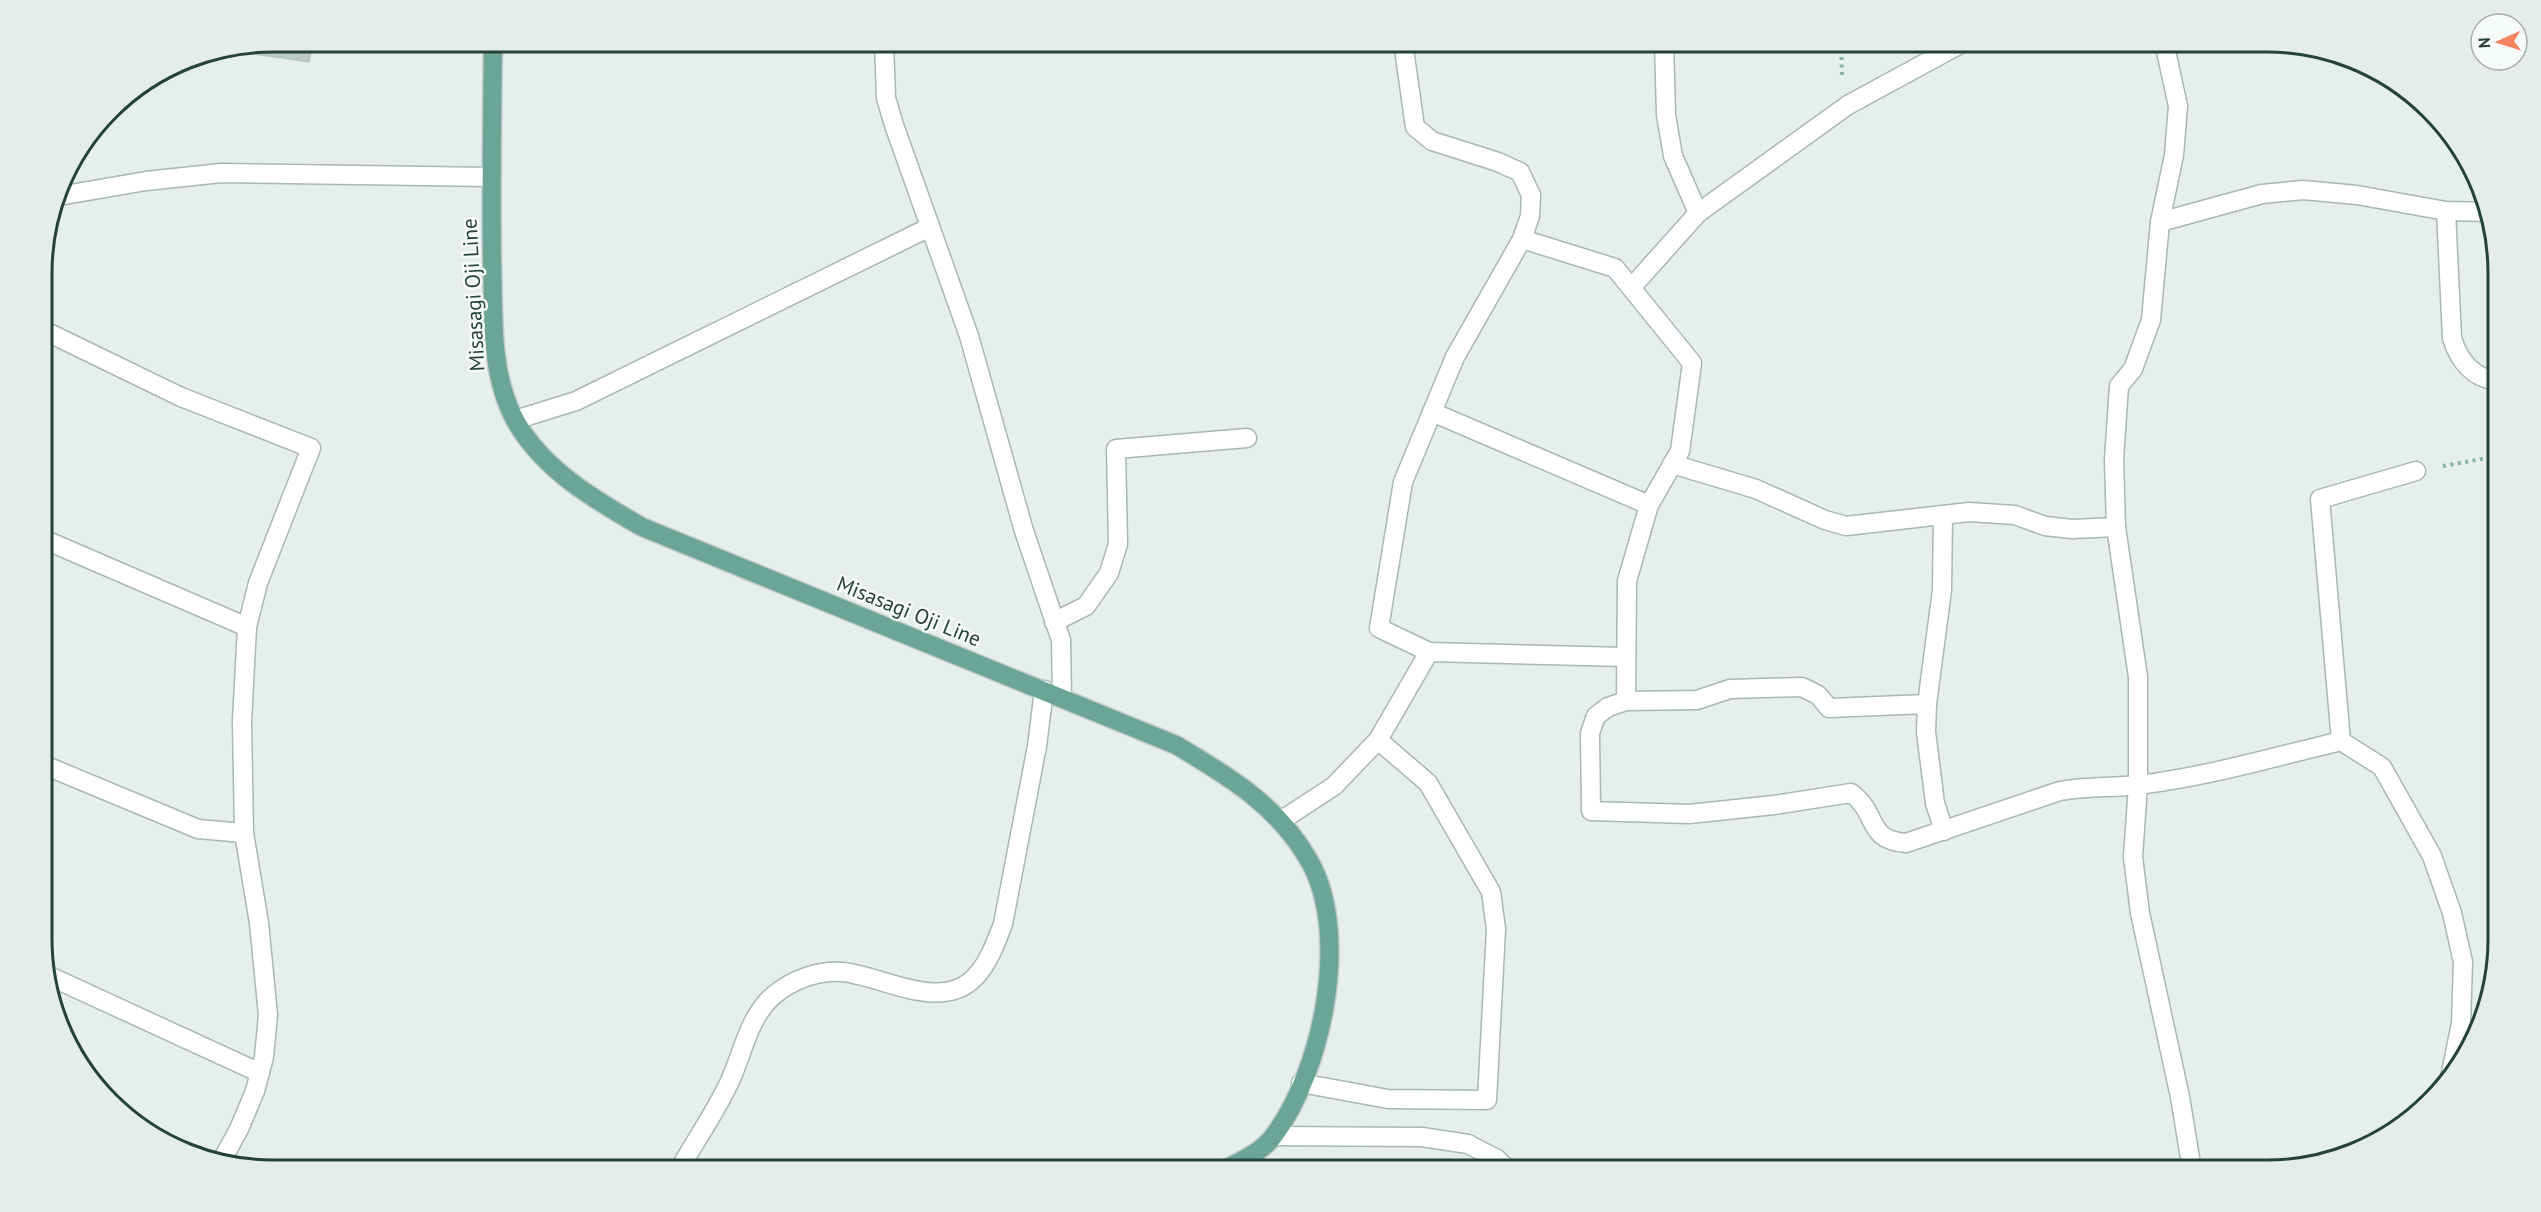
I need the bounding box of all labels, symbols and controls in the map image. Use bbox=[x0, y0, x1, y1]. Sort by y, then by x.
north arrow bbox=[2469, 12, 2529, 72]
text: N bbox=[2474, 37, 2494, 49]
street label: Misasagi Oji Line bbox=[456, 218, 490, 372]
street label: Misasagi Oji Line bbox=[833, 570, 985, 652]

